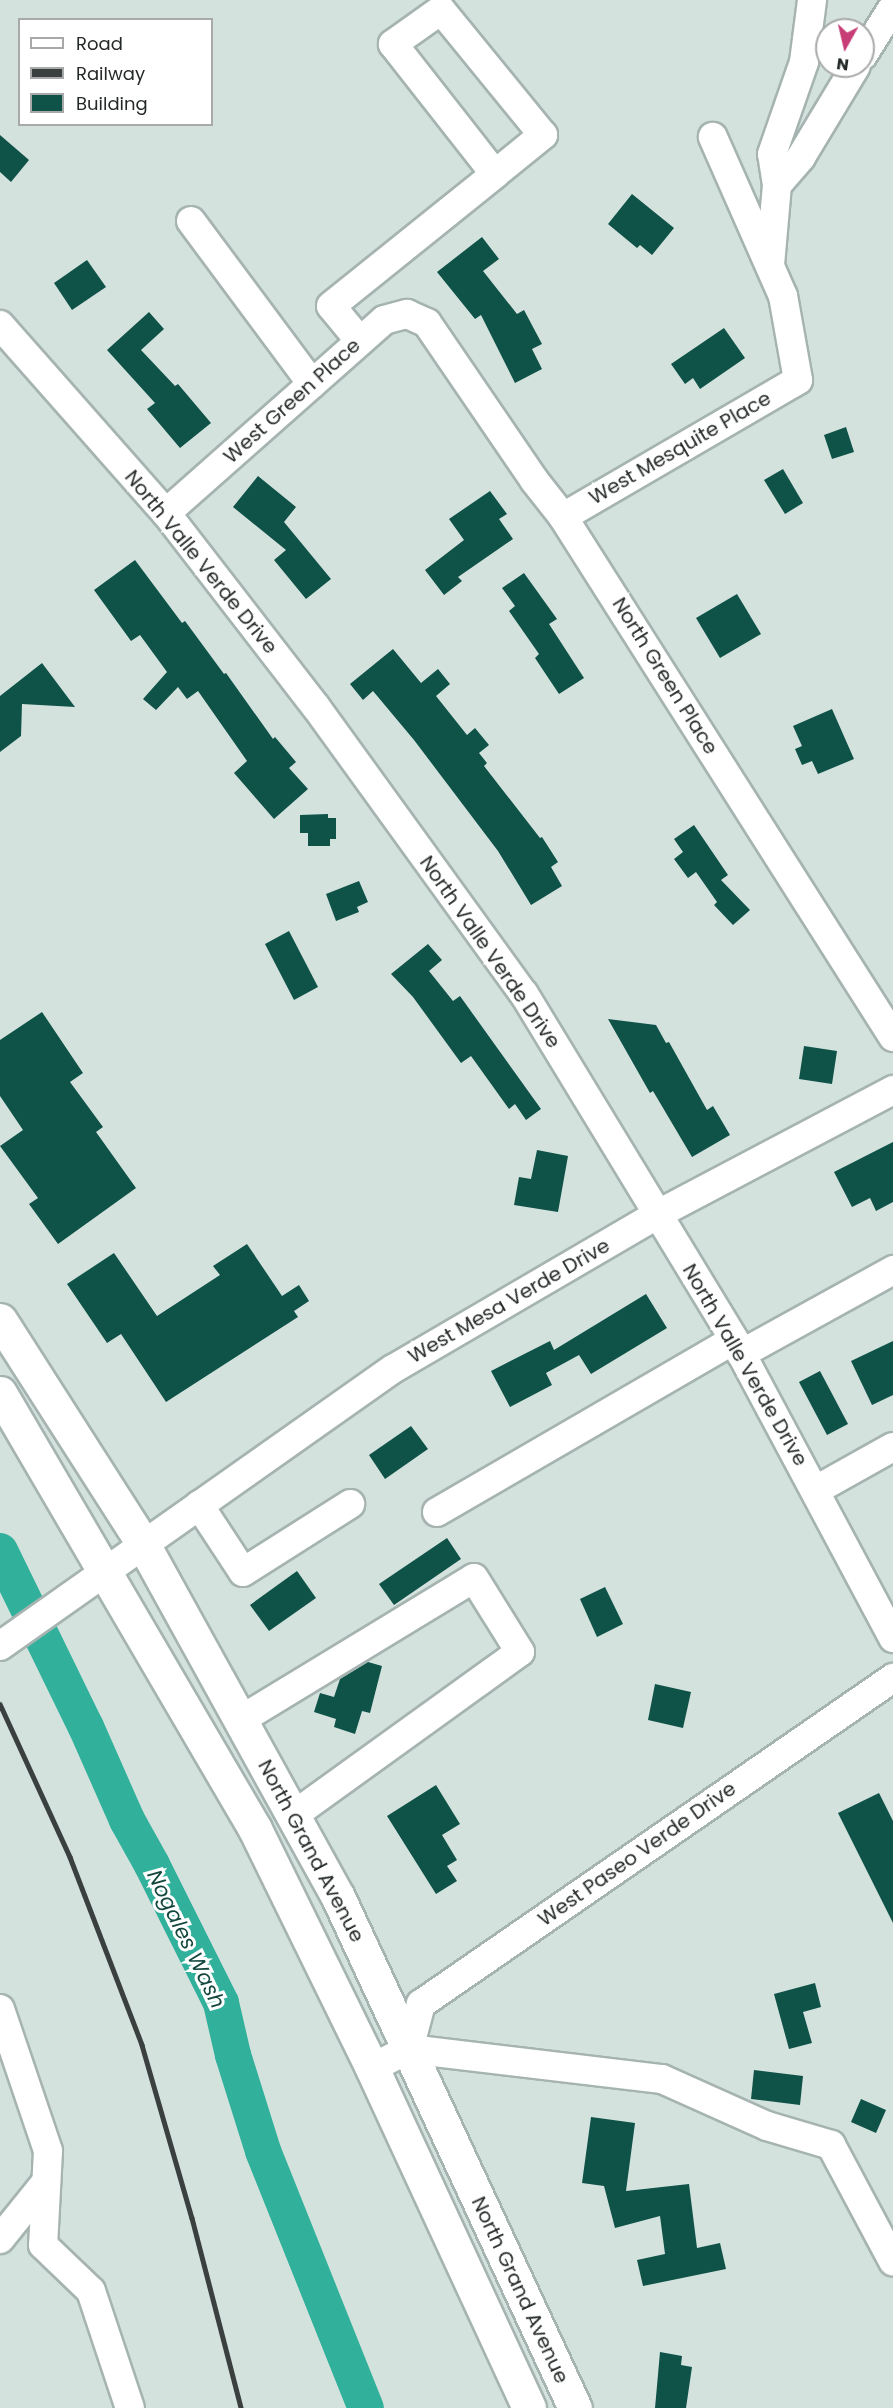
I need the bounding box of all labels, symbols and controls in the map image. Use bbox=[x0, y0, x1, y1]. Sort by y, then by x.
legend bbox=[18, 18, 213, 126]
north arrow bbox=[815, 18, 875, 78]
text: Road bbox=[76, 31, 123, 56]
text: N bbox=[835, 52, 850, 77]
text: Railway bbox=[76, 61, 145, 86]
text: Building bbox=[76, 91, 148, 116]
street label: West Green Place bbox=[219, 333, 365, 469]
street label: West Mesquite Place bbox=[585, 386, 775, 510]
street label: North Valle Verde Drive bbox=[120, 465, 282, 659]
street label: North Green Place bbox=[607, 593, 723, 759]
street label: North Valle Verde Drive bbox=[414, 851, 566, 1053]
street label: West Mesa Verde Drive bbox=[404, 1233, 614, 1369]
street label: North Valle Verde Drive bbox=[677, 1260, 813, 1470]
street label: North Grand Avenue bbox=[253, 1756, 369, 1946]
street label: West Paseo Verde Drive bbox=[534, 1777, 740, 1931]
water label: Nogales Wash bbox=[142, 1866, 230, 2012]
street label: North Grand Avenue bbox=[466, 2193, 574, 2387]

